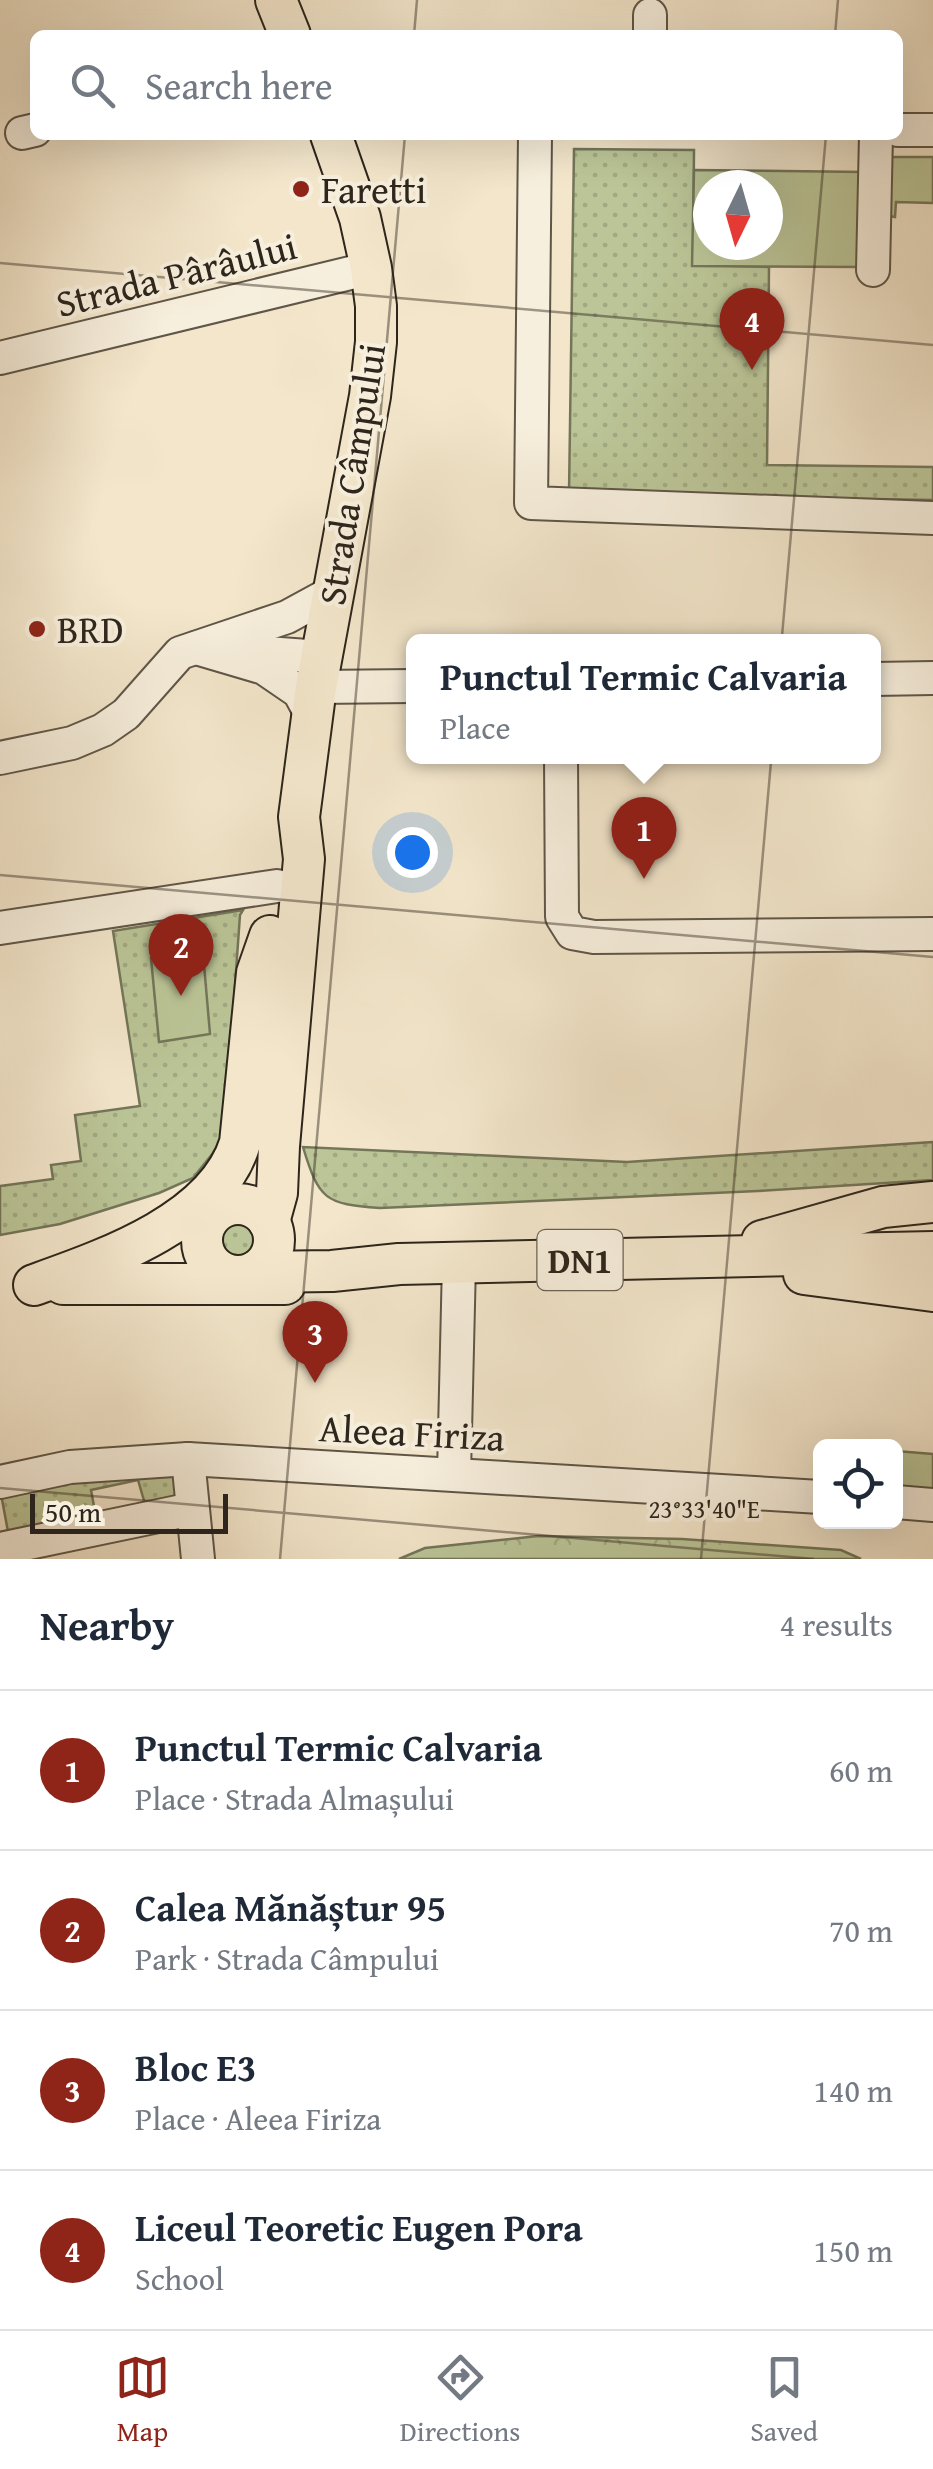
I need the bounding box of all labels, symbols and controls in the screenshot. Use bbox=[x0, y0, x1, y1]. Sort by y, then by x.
search box bbox=[30, 30, 903, 140]
text: Search here bbox=[145, 57, 333, 113]
icon: search bbox=[65, 58, 120, 113]
place label: Faretti bbox=[321, 161, 426, 217]
north arrow bbox=[693, 170, 783, 260]
marker: Faretti bbox=[290, 178, 312, 200]
street label: Strada Pârâului bbox=[50, 217, 302, 331]
pin: 4 bbox=[720, 288, 784, 370]
street label: Strada Câmpului bbox=[303, 339, 399, 609]
place label: BRD bbox=[57, 601, 124, 657]
marker: BRD bbox=[26, 618, 48, 640]
popup bbox=[406, 634, 881, 764]
text: Punctul Termic Calvaria bbox=[440, 648, 847, 704]
text: Place bbox=[440, 704, 510, 751]
pin: 1 bbox=[612, 796, 676, 879]
your location bbox=[387, 827, 438, 878]
pin: 2 bbox=[148, 914, 214, 996]
road number: DN1 bbox=[538, 1230, 622, 1290]
pin: 3 bbox=[282, 1300, 348, 1383]
street label: Aleea Firiza bbox=[318, 1399, 506, 1465]
map controls bbox=[813, 1439, 903, 1529]
button: locate bbox=[813, 1439, 903, 1529]
scale bar bbox=[30, 1489, 228, 1534]
text: 50 m bbox=[45, 1491, 101, 1532]
text: 23°33'40"E bbox=[648, 1491, 760, 1527]
text: Nearby bbox=[40, 1594, 174, 1655]
text: 4 results bbox=[780, 1601, 893, 1648]
text: Punctul Termic Calvaria bbox=[135, 1719, 542, 1775]
text: 1 bbox=[64, 1747, 81, 1794]
text: 60 m bbox=[829, 1747, 893, 1794]
text: Place · Strada Almașului bbox=[135, 1775, 454, 1822]
text: Calea Mănăștur 95 bbox=[135, 1879, 446, 1935]
text: 2 bbox=[64, 1907, 81, 1954]
text: 70 m bbox=[829, 1907, 893, 1954]
text: Park · Strada Câmpului bbox=[135, 1935, 439, 1982]
text: Bloc E3 bbox=[135, 2039, 256, 2095]
text: 3 bbox=[64, 2067, 81, 2114]
text: 140 m bbox=[814, 2067, 893, 2114]
text: Place · Aleea Firiza bbox=[135, 2095, 381, 2142]
text: Liceul Teoretic Eugen Pora bbox=[135, 2199, 583, 2255]
text: 4 bbox=[64, 2227, 81, 2274]
text: 150 m bbox=[814, 2227, 893, 2274]
text: School bbox=[135, 2255, 224, 2302]
tab: Map bbox=[115, 2350, 170, 2451]
tab: Directions bbox=[400, 2350, 520, 2451]
tab: Saved bbox=[750, 2350, 818, 2451]

